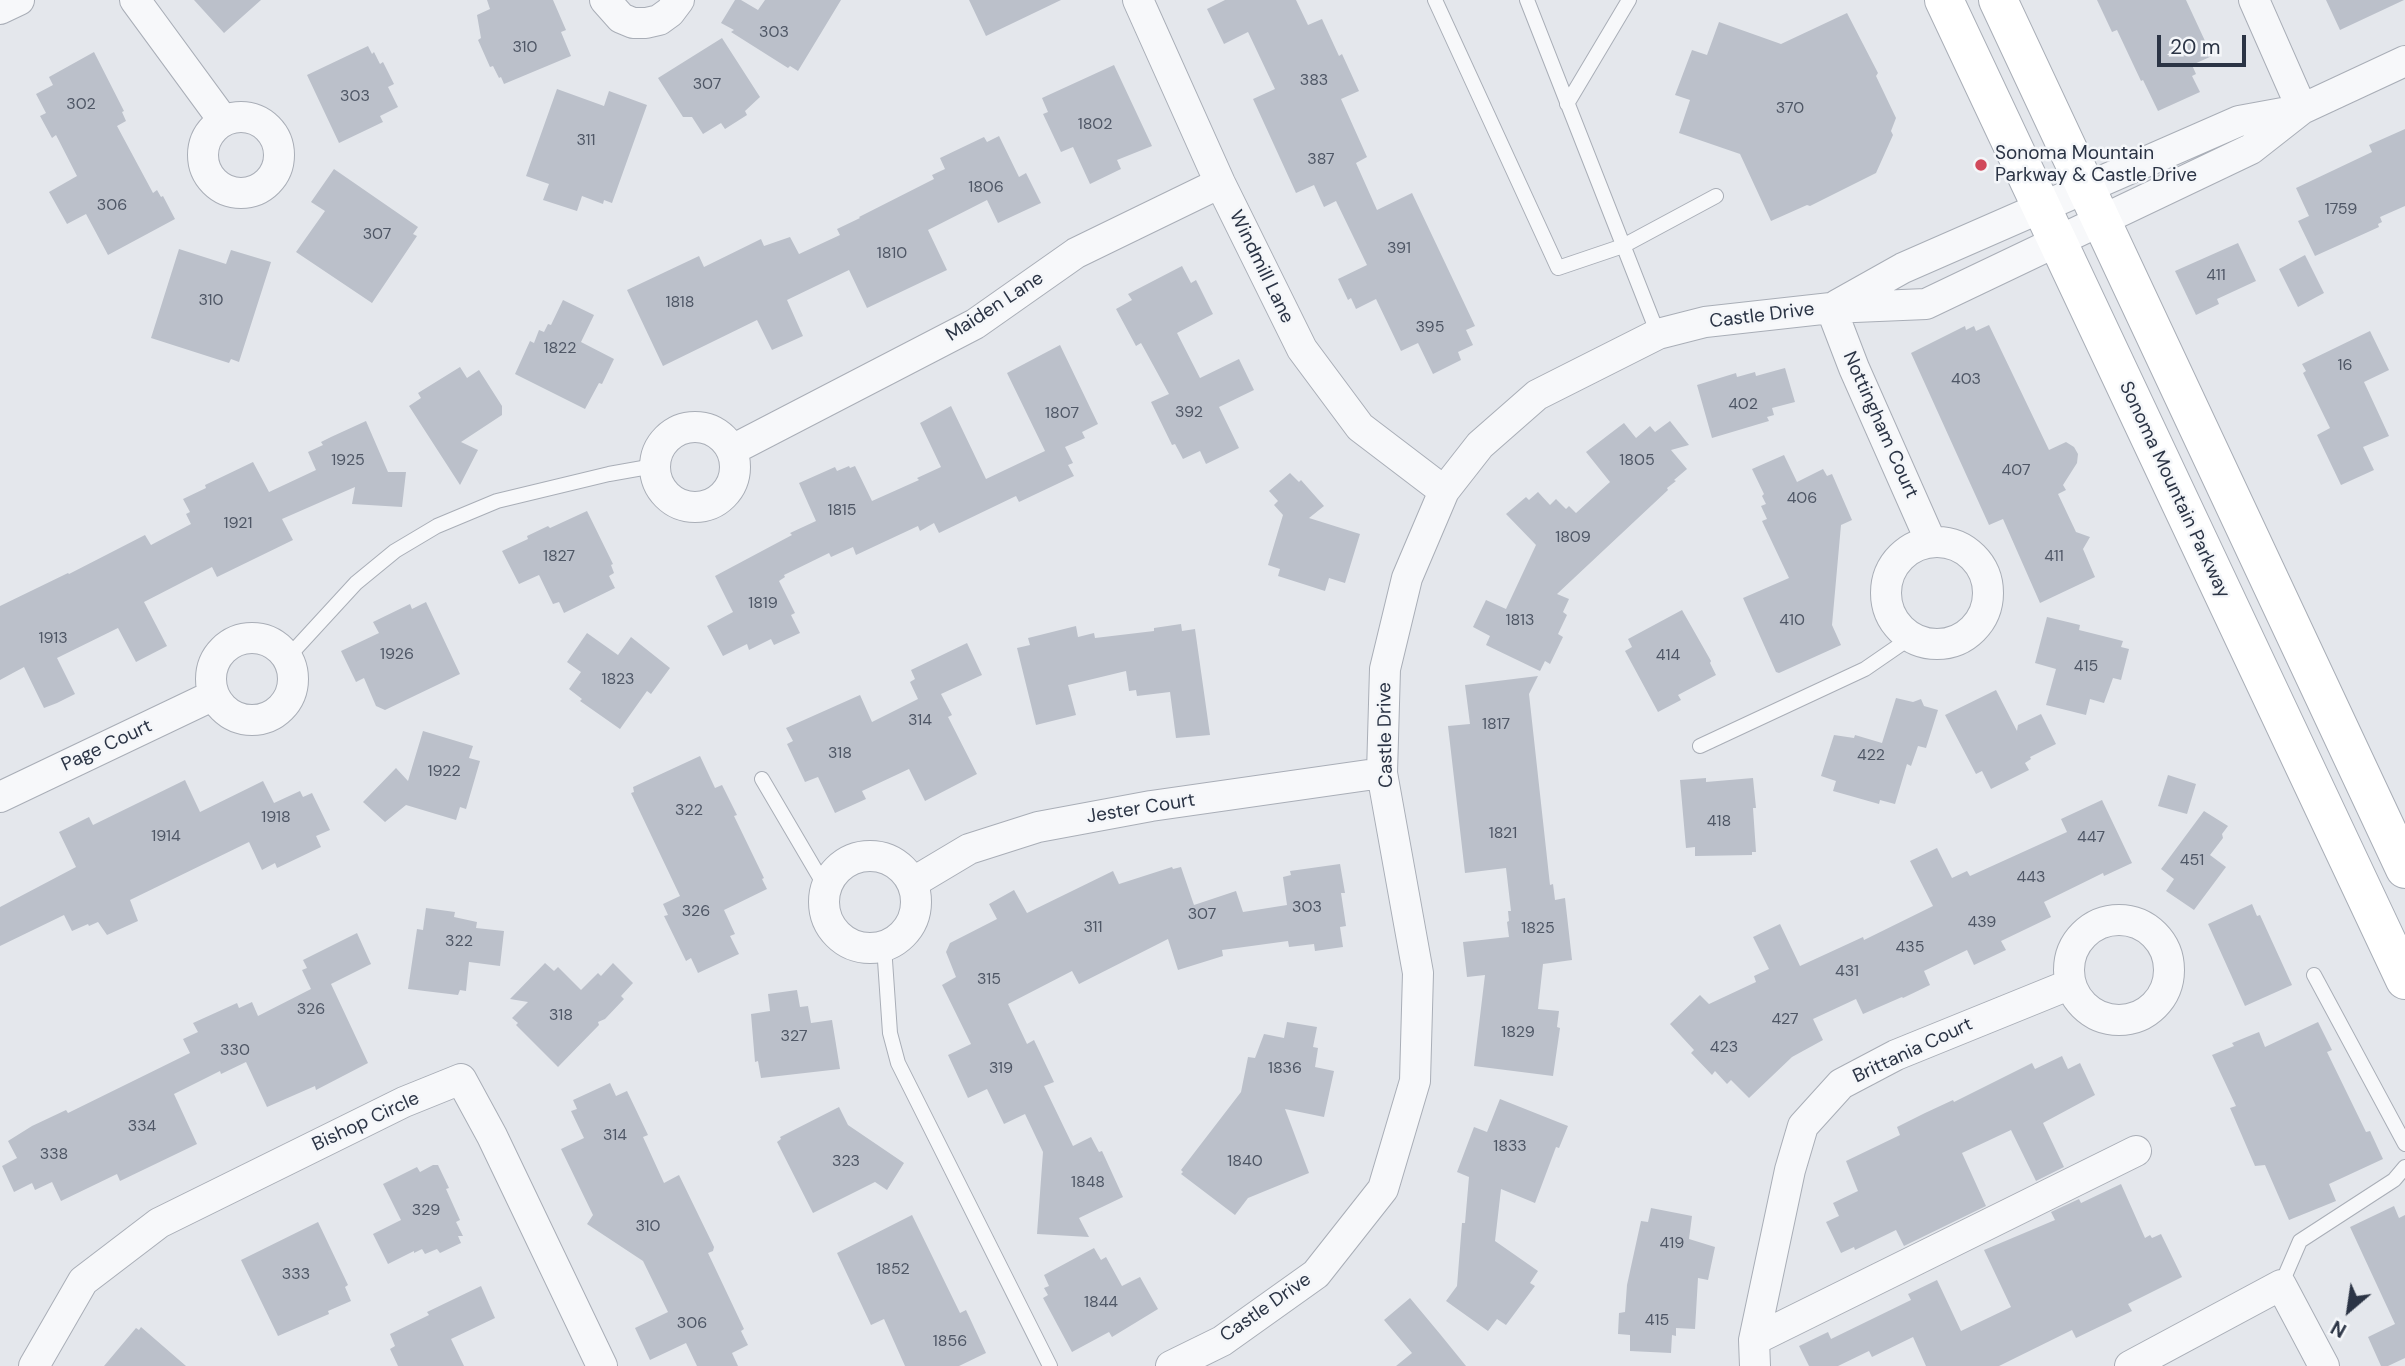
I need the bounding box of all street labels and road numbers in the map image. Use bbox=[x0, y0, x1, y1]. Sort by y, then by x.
street label: Windmill Lane bbox=[1224, 207, 1298, 327]
street label: Maiden Lane bbox=[942, 267, 1048, 347]
street label: Castle Drive bbox=[1708, 298, 1816, 334]
street label: Nottingham Court bbox=[1837, 348, 1923, 502]
street label: Sonoma Mountain Parkway bbox=[2114, 378, 2234, 602]
street label: Castle Drive bbox=[1374, 682, 1398, 788]
street label: Page Court bbox=[58, 715, 156, 777]
street label: Jester Court bbox=[1085, 789, 1197, 829]
street label: Brittania Court bbox=[1850, 1013, 1976, 1089]
street label: Bishop Circle bbox=[309, 1087, 423, 1157]
street label: Castle Drive bbox=[1216, 1268, 1316, 1348]

